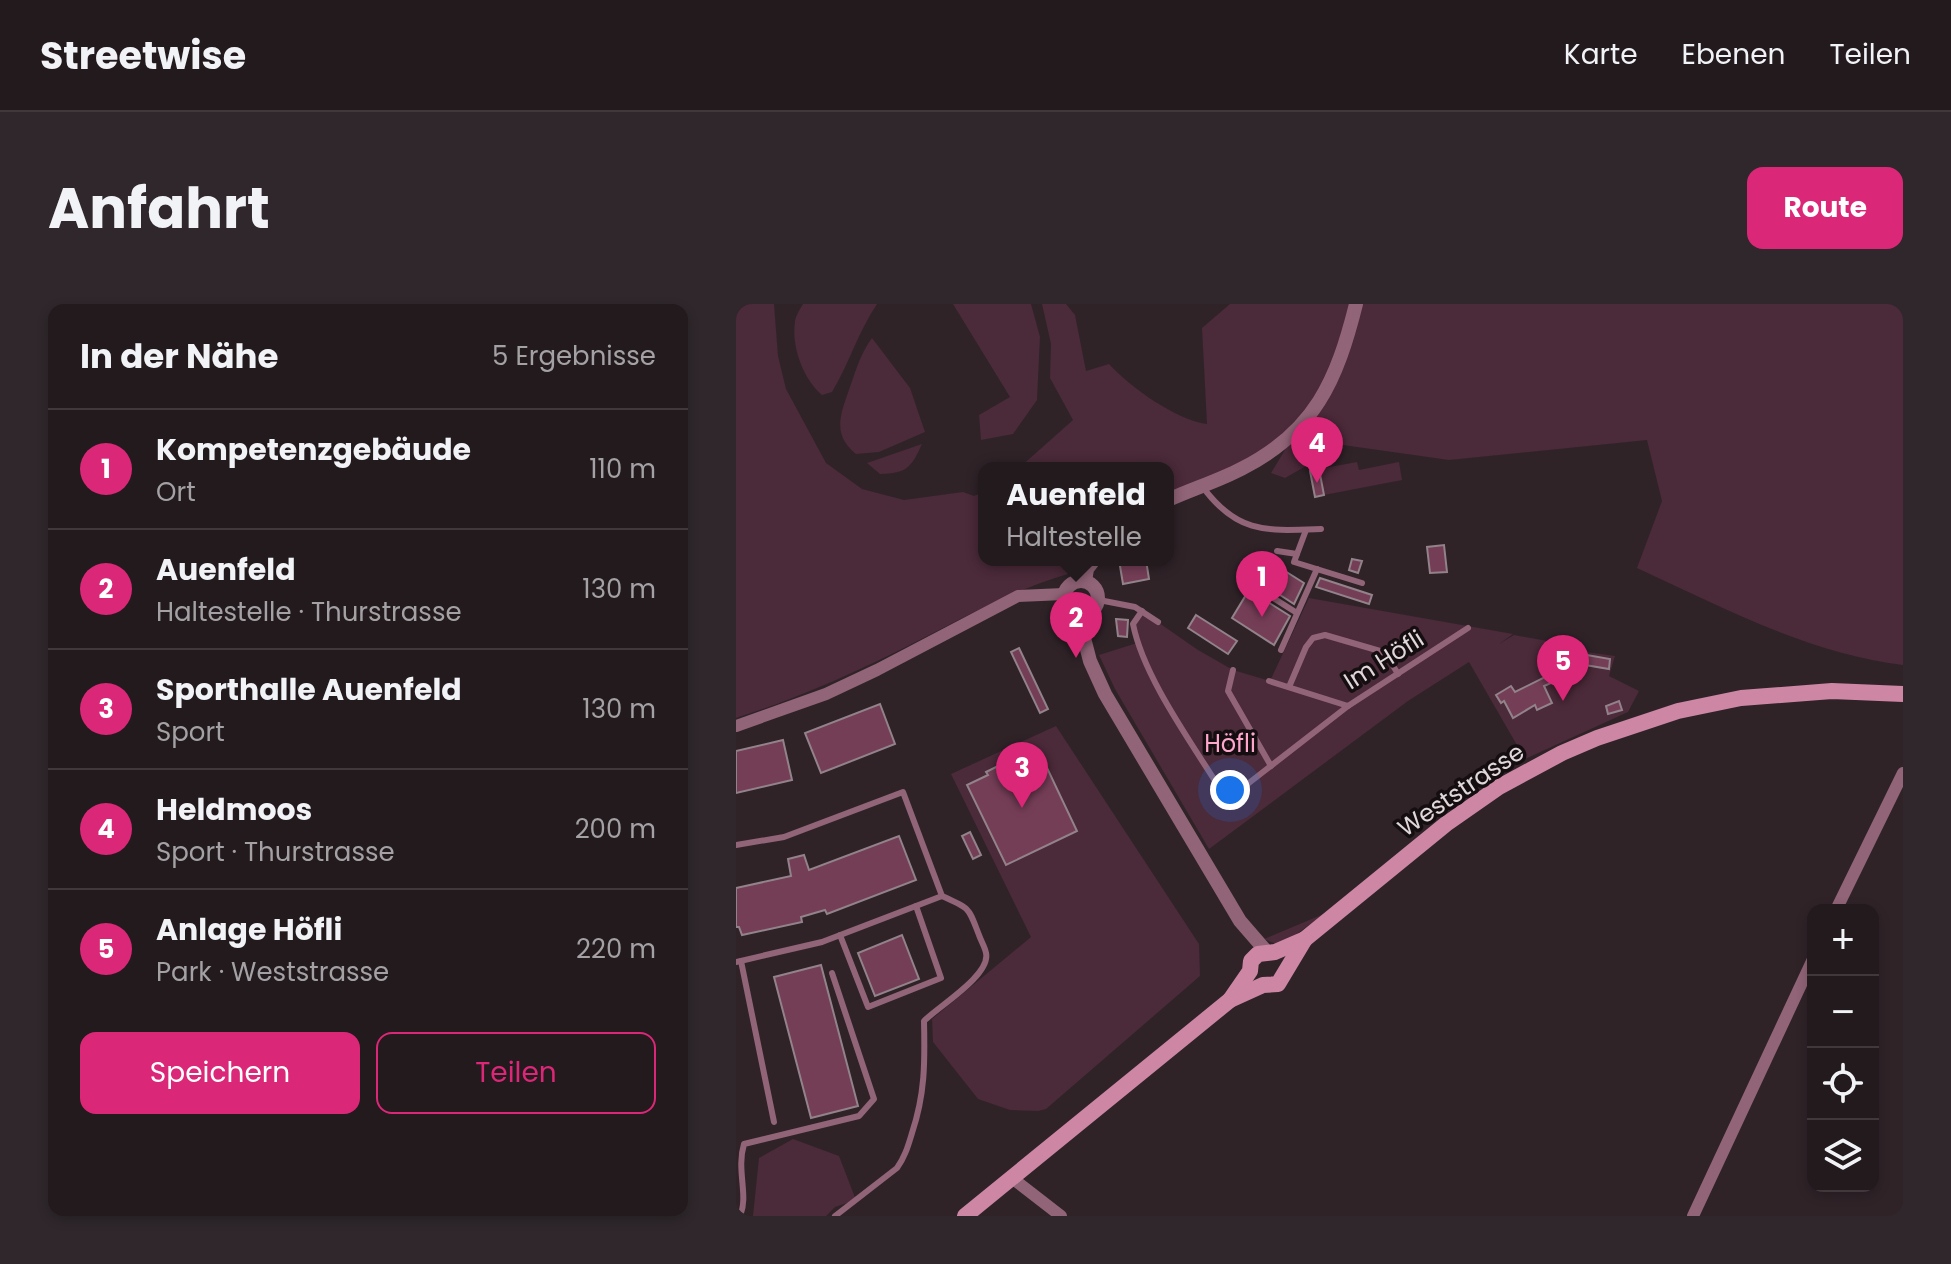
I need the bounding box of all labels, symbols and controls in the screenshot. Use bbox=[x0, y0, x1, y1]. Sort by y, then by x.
text: Streetwise bbox=[40, 29, 246, 82]
text: Karte bbox=[1564, 35, 1638, 74]
text: Ebenen bbox=[1682, 35, 1785, 74]
text: Teilen bbox=[1829, 35, 1911, 74]
button: Route bbox=[1747, 167, 1903, 249]
text: Anfahrt bbox=[48, 169, 270, 248]
text: In der Nähe bbox=[80, 332, 278, 380]
text: 5 Ergebnisse bbox=[492, 338, 656, 374]
pin: 4 bbox=[1291, 417, 1343, 483]
text: Kompetenzgebäude bbox=[156, 428, 471, 471]
text: 1 bbox=[101, 451, 111, 487]
text: 110 m bbox=[589, 451, 656, 487]
popup bbox=[978, 462, 1174, 566]
text: Auenfeld bbox=[1006, 473, 1146, 516]
text: Ort bbox=[156, 474, 196, 510]
text: Haltestelle bbox=[1006, 519, 1142, 555]
text: Auenfeld bbox=[156, 548, 296, 591]
pin: 1 bbox=[1236, 551, 1288, 617]
text: 2 bbox=[99, 571, 113, 607]
text: 130 m bbox=[582, 571, 656, 607]
pin: 2 bbox=[1050, 592, 1102, 658]
text: Haltestelle · Thurstrasse bbox=[156, 594, 462, 630]
street label: Im Höfli bbox=[1337, 622, 1430, 697]
pin: 5 bbox=[1537, 635, 1589, 701]
text: Sporthalle Auenfeld bbox=[156, 668, 462, 711]
text: 3 bbox=[98, 691, 114, 727]
text: 130 m bbox=[582, 691, 656, 727]
text: Sport bbox=[156, 714, 225, 750]
park label: Höfli bbox=[1204, 727, 1256, 760]
street label: Weststrasse bbox=[1391, 735, 1530, 844]
pin: 3 bbox=[996, 742, 1048, 808]
your location bbox=[1210, 770, 1250, 810]
text: Heldmoos bbox=[156, 788, 312, 831]
text: 4 bbox=[97, 811, 115, 847]
text: 200 m bbox=[575, 811, 656, 847]
text: Sport · Thurstrasse bbox=[156, 834, 395, 870]
map controls bbox=[1807, 904, 1879, 1192]
button: + bbox=[1807, 904, 1879, 976]
text: Anlage Höfli bbox=[156, 908, 342, 951]
text: 5 bbox=[98, 931, 114, 967]
text: 220 m bbox=[576, 931, 656, 967]
text: Park · Weststrasse bbox=[156, 954, 389, 990]
button: − bbox=[1807, 976, 1879, 1048]
button: Speichern bbox=[80, 1032, 360, 1114]
button: Teilen bbox=[376, 1032, 656, 1114]
button: locate bbox=[1807, 1048, 1879, 1120]
button: layers bbox=[1807, 1120, 1879, 1192]

